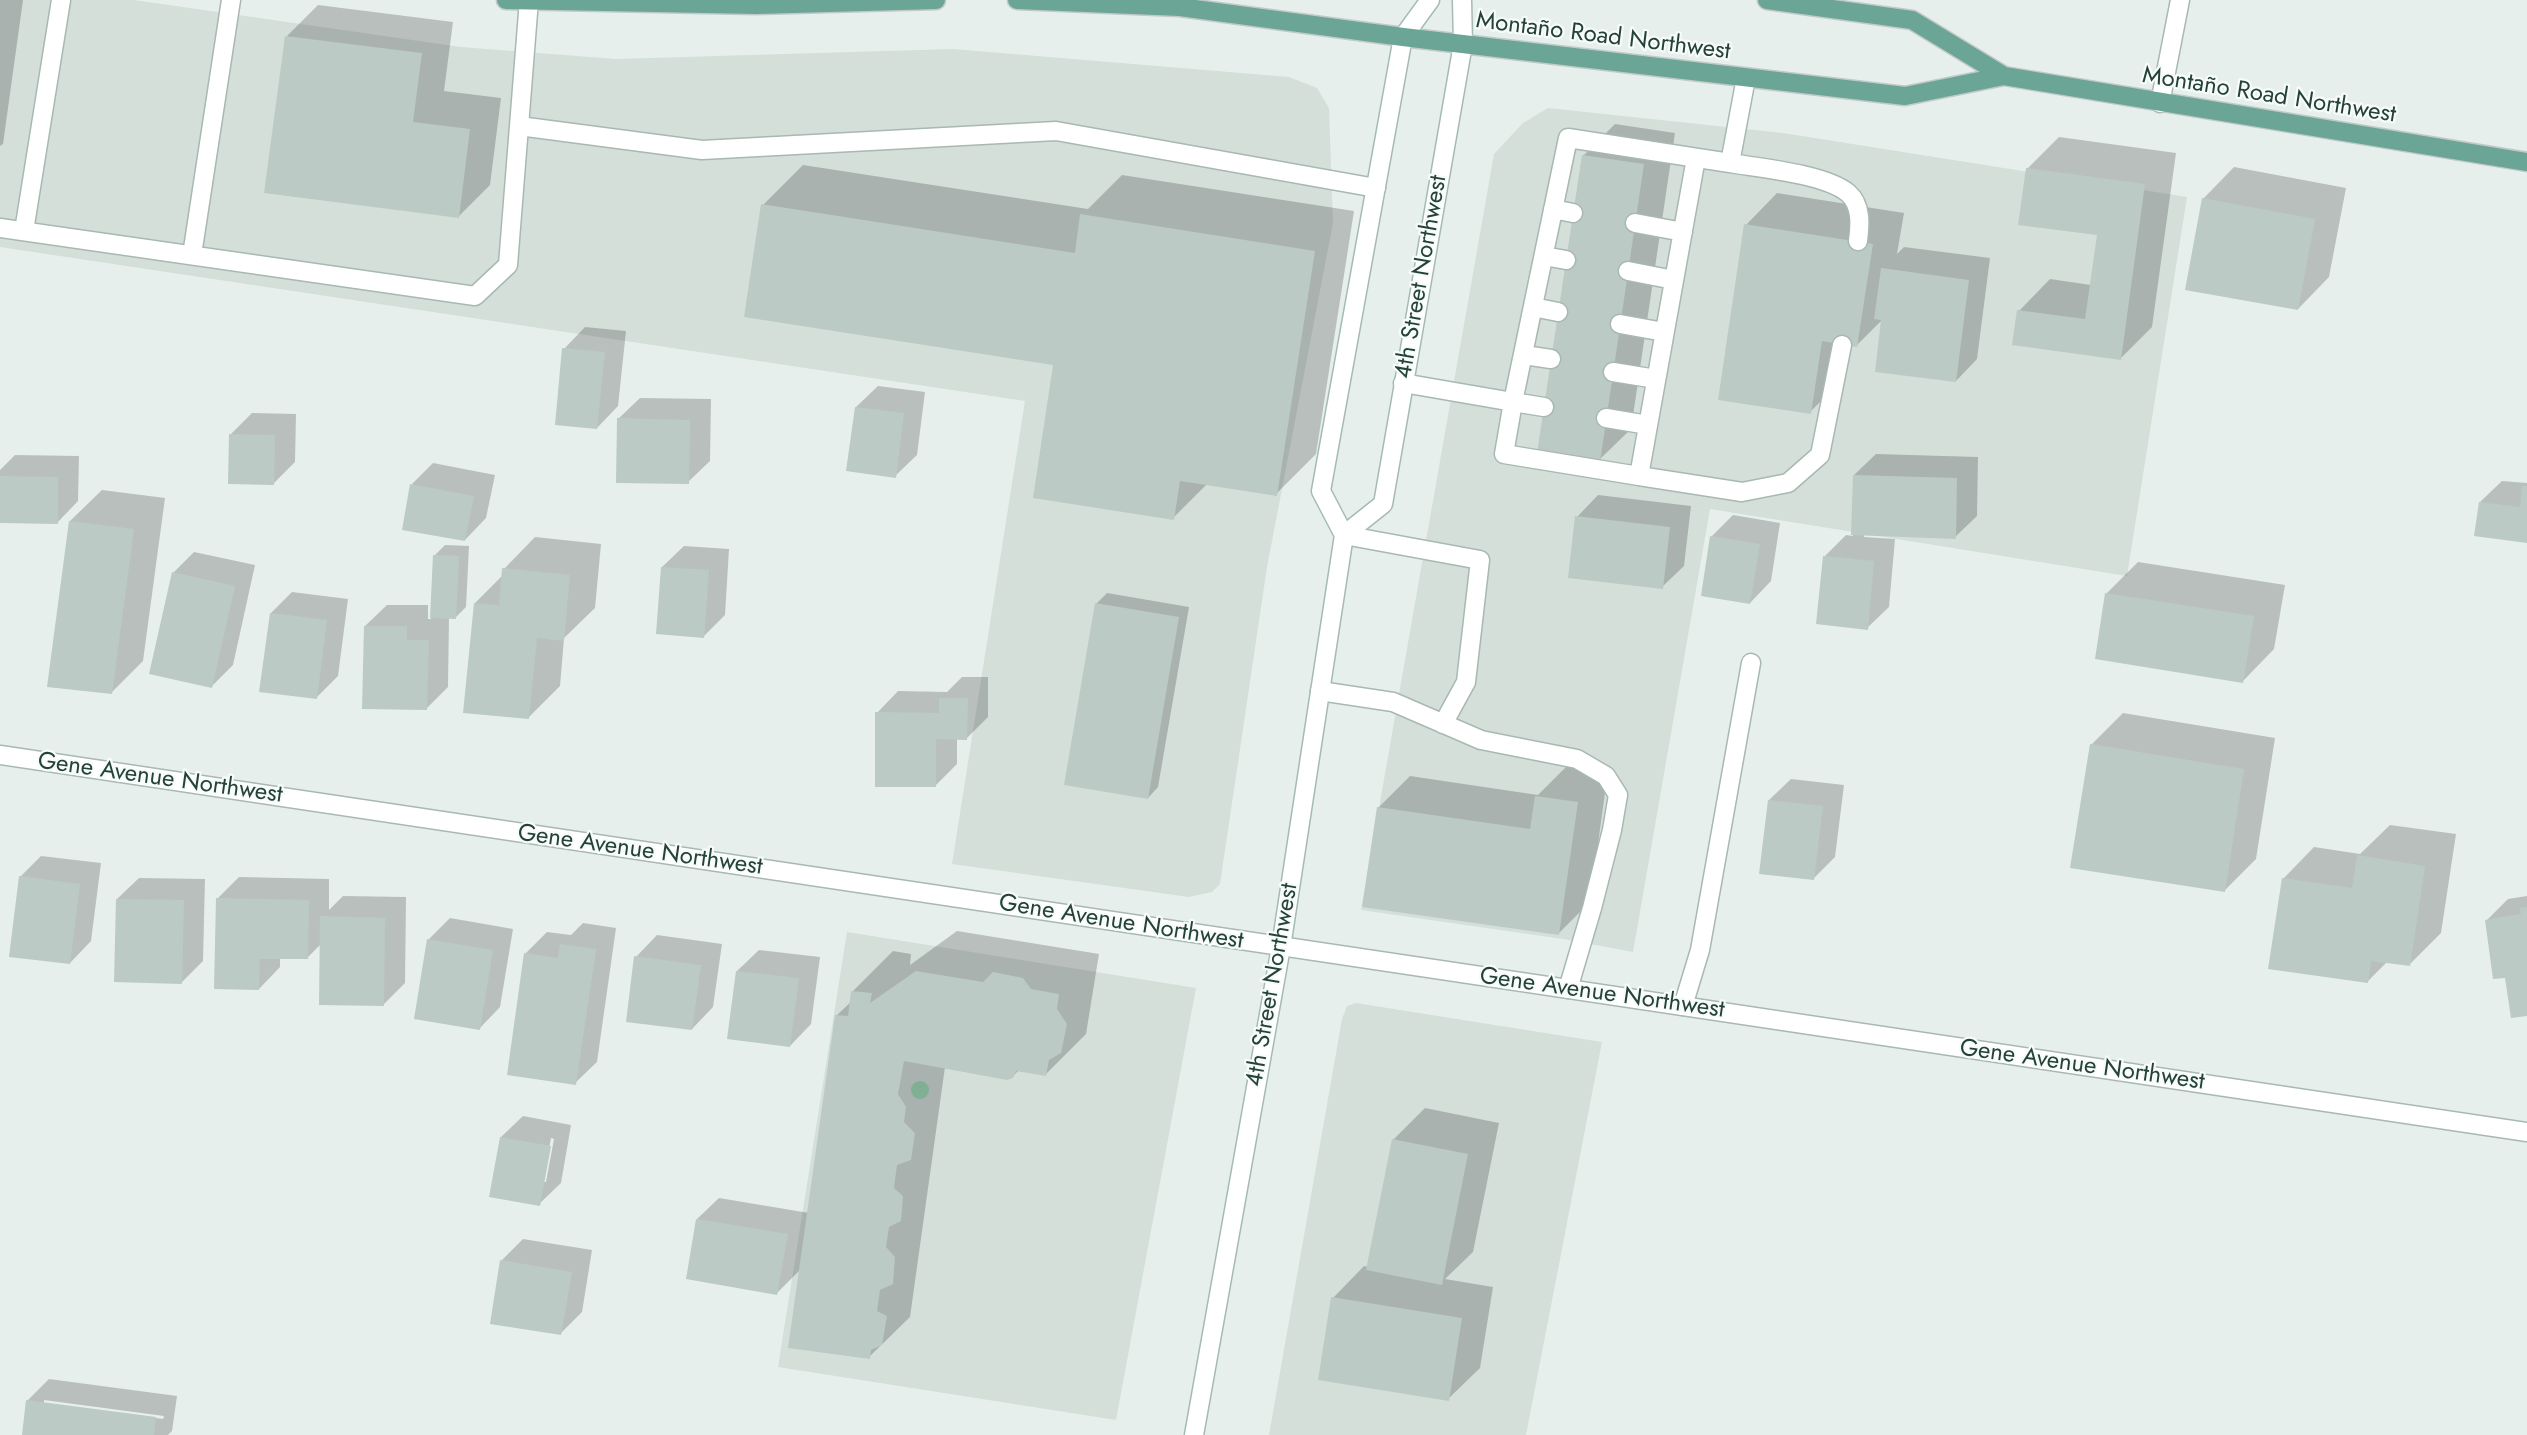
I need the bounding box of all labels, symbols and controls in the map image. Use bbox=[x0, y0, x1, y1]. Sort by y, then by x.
street label: Montaño Road Northwest bbox=[1474, 7, 1732, 67]
street label: Montaño Road Northwest bbox=[2140, 62, 2398, 130]
street label: 4th Street Northwest bbox=[1390, 173, 1454, 381]
street label: Gene Avenue Northwest bbox=[36, 748, 284, 810]
street label: Gene Avenue Northwest bbox=[516, 820, 764, 882]
street label: 4th Street Northwest bbox=[1241, 881, 1305, 1089]
street label: Gene Avenue Northwest bbox=[997, 889, 1245, 957]
street label: Gene Avenue Northwest bbox=[1478, 963, 1726, 1025]
street label: Gene Avenue Northwest bbox=[1958, 1035, 2206, 1097]

